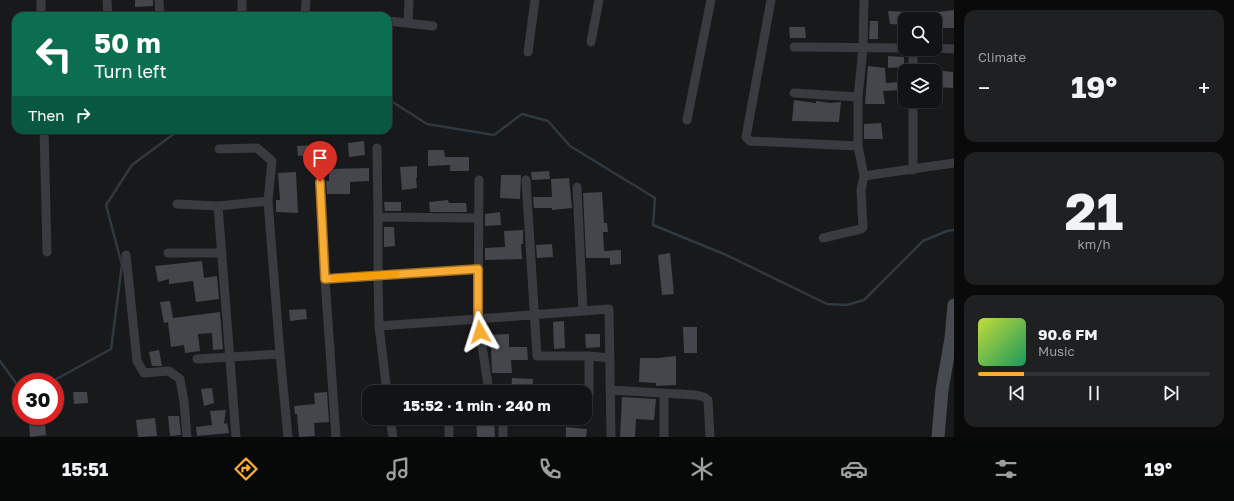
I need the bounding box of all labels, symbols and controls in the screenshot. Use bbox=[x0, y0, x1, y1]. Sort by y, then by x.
map controls bbox=[898, 12, 942, 108]
button: search bbox=[898, 12, 942, 56]
text: 50 m bbox=[94, 26, 161, 59]
icon: left bbox=[28, 28, 80, 80]
text: Climate bbox=[978, 49, 1026, 65]
text: Turn left bbox=[94, 60, 167, 82]
button: layers bbox=[898, 64, 942, 108]
text: 19° bbox=[1071, 69, 1117, 105]
text: − bbox=[978, 74, 990, 101]
text: + bbox=[1198, 74, 1210, 101]
icon: right bbox=[72, 104, 94, 126]
text: Then bbox=[28, 106, 64, 124]
pin bbox=[303, 141, 337, 182]
icon: arrive bbox=[309, 147, 331, 169]
text: 21 bbox=[1065, 179, 1123, 241]
text: km/h bbox=[1077, 236, 1111, 252]
position arrow bbox=[459, 311, 501, 353]
text: 90.6 FM bbox=[1038, 325, 1098, 343]
text: Music bbox=[1038, 343, 1075, 359]
speed limit sign: 30 bbox=[12, 373, 64, 425]
icon: previous bbox=[1006, 382, 1028, 404]
icon: pause bbox=[1083, 382, 1105, 404]
icon: next bbox=[1160, 382, 1182, 404]
text: 15:52 · 1 min · 240 m bbox=[403, 396, 551, 414]
icon: directions bbox=[232, 455, 260, 483]
icon: music bbox=[384, 455, 412, 483]
icon: phone bbox=[536, 455, 564, 483]
icon: climate bbox=[688, 455, 716, 483]
icon: car bbox=[840, 455, 868, 483]
icon: filters bbox=[992, 455, 1020, 483]
text: 15:51 bbox=[62, 458, 108, 480]
text: 19° bbox=[1144, 458, 1172, 480]

